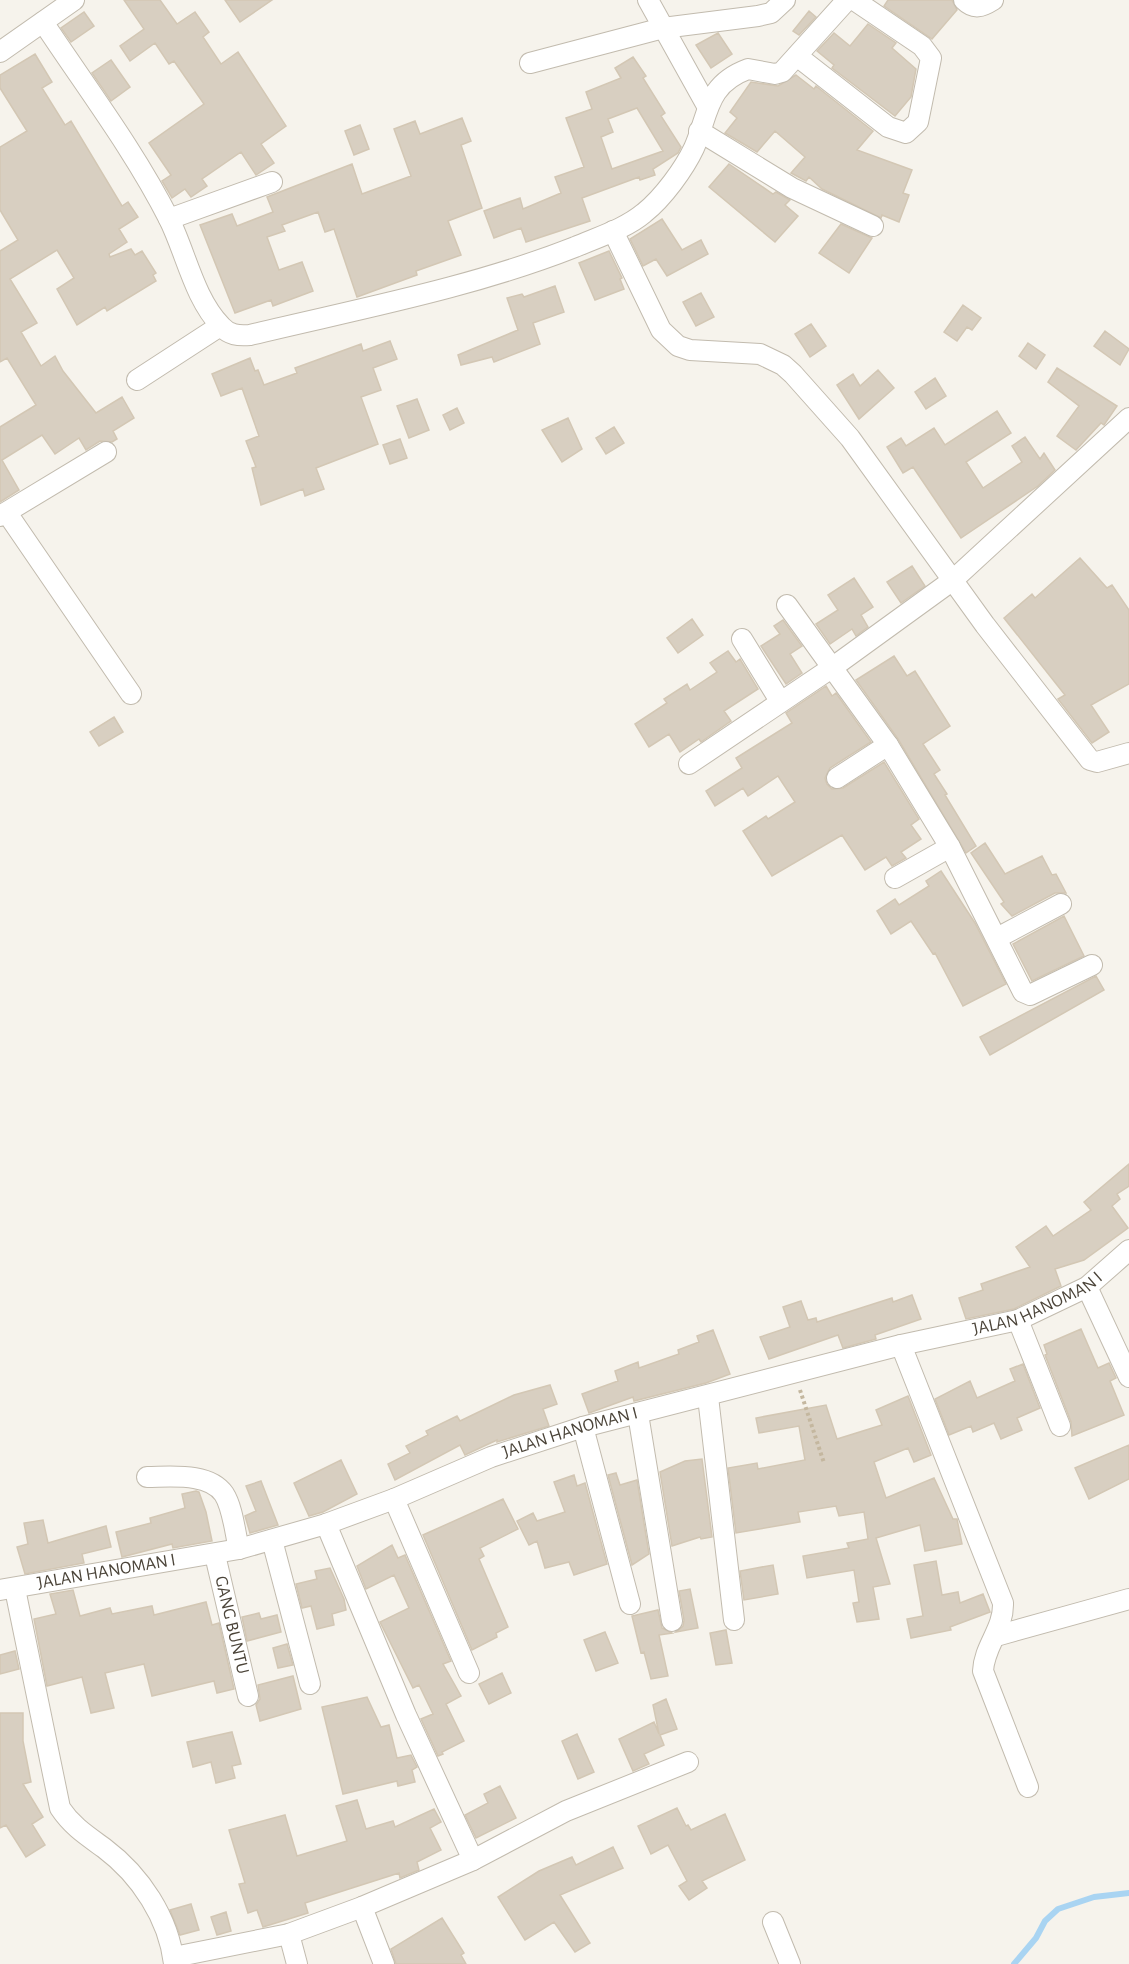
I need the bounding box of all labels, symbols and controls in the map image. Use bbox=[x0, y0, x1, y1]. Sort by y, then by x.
street label: JALAN HANOMAN I bbox=[971, 1269, 1106, 1338]
street label: JALAN HANOMAN I bbox=[500, 1404, 640, 1462]
street label: JALAN HANOMAN I bbox=[36, 1551, 177, 1592]
street label: GANG BUNTU bbox=[211, 1574, 252, 1676]

